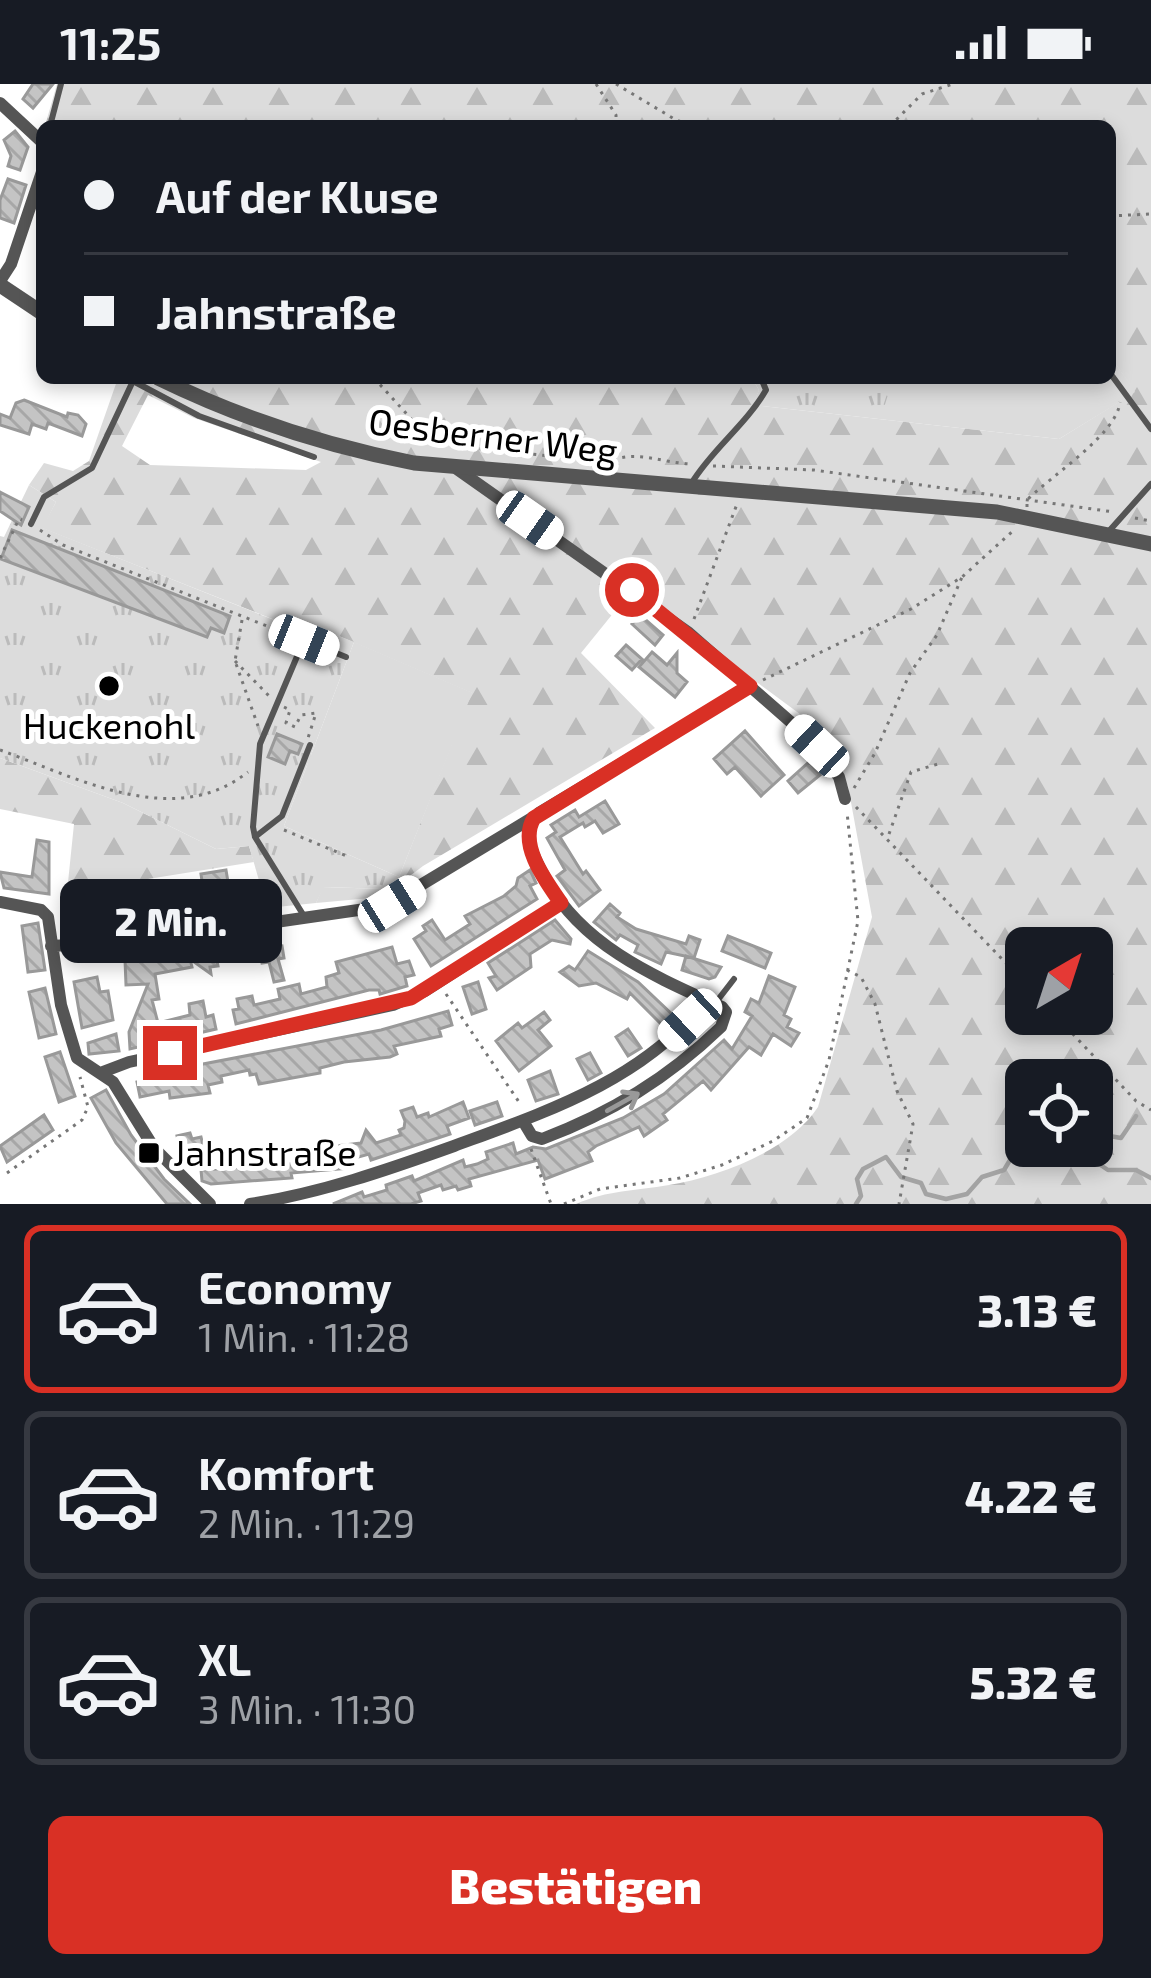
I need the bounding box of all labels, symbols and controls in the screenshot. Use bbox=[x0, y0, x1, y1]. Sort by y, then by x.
text: 11:25 bbox=[60, 15, 161, 69]
text: Auf der Kluse bbox=[156, 168, 439, 222]
text: Jahnstraße bbox=[156, 284, 397, 338]
street label: Oesberner Weg bbox=[366, 398, 620, 471]
car bbox=[490, 485, 570, 555]
route start bbox=[605, 563, 659, 617]
car bbox=[264, 610, 344, 670]
marker: Huckenohl bbox=[96, 673, 122, 699]
place label: Huckenohl bbox=[23, 703, 195, 746]
car bbox=[778, 708, 856, 784]
car bbox=[352, 870, 432, 938]
callout: 2 Min. bbox=[59, 879, 281, 963]
text: 2 Min. bbox=[115, 897, 227, 944]
north arrow bbox=[1005, 927, 1113, 1035]
map controls bbox=[1005, 927, 1113, 1167]
car bbox=[651, 982, 729, 1058]
route end bbox=[143, 1026, 197, 1080]
button: locate bbox=[1005, 1059, 1113, 1167]
one-way arrow bbox=[605, 1090, 640, 1113]
place label: Jahnstraße bbox=[173, 1130, 357, 1173]
marker: Jahnstraße bbox=[136, 1140, 162, 1166]
icon: car bbox=[54, 1255, 162, 1363]
text: Economy bbox=[198, 1259, 392, 1313]
text: 3.13 € bbox=[977, 1282, 1097, 1336]
text: 1 Min. · 11:28 bbox=[198, 1313, 410, 1360]
icon: car bbox=[54, 1441, 162, 1549]
text: Komfort bbox=[198, 1445, 374, 1499]
text: 4.22 € bbox=[965, 1468, 1097, 1522]
text: 2 Min. · 11:29 bbox=[198, 1499, 415, 1546]
icon: car bbox=[54, 1627, 162, 1735]
text: XL bbox=[198, 1631, 251, 1685]
text: 5.32 € bbox=[970, 1654, 1097, 1708]
text: 3 Min. · 11:30 bbox=[198, 1685, 416, 1732]
button: Bestätigen bbox=[48, 1816, 1103, 1954]

